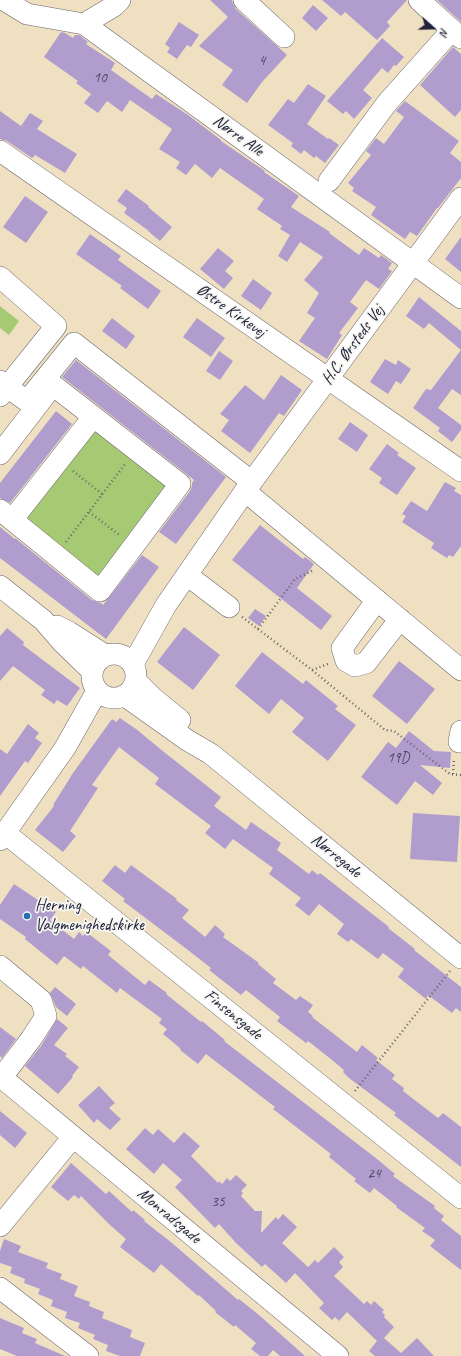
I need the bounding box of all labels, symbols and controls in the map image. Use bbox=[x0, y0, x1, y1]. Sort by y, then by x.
north arrow bbox=[413, 8, 453, 48]
text: N bbox=[437, 27, 452, 38]
house number: 4 bbox=[259, 52, 265, 70]
house number: 10 bbox=[93, 69, 107, 87]
street label: Nørre Alle bbox=[209, 111, 267, 161]
street label: Østre Kirkevej bbox=[192, 280, 270, 342]
street label: H.C. Ørsteds Vej bbox=[317, 301, 389, 389]
house number: 19D bbox=[387, 749, 409, 767]
street label: Nørregade bbox=[307, 830, 365, 882]
place label: Herning Valgmenighedskirke bbox=[35, 896, 144, 936]
marker: Herning Valgmenighedskirke bbox=[22, 911, 32, 921]
street label: Finsensgade bbox=[200, 985, 266, 1045]
house number: 24 bbox=[367, 1165, 381, 1183]
street label: Monradsgade bbox=[133, 1184, 205, 1248]
house number: 35 bbox=[211, 1193, 225, 1211]

